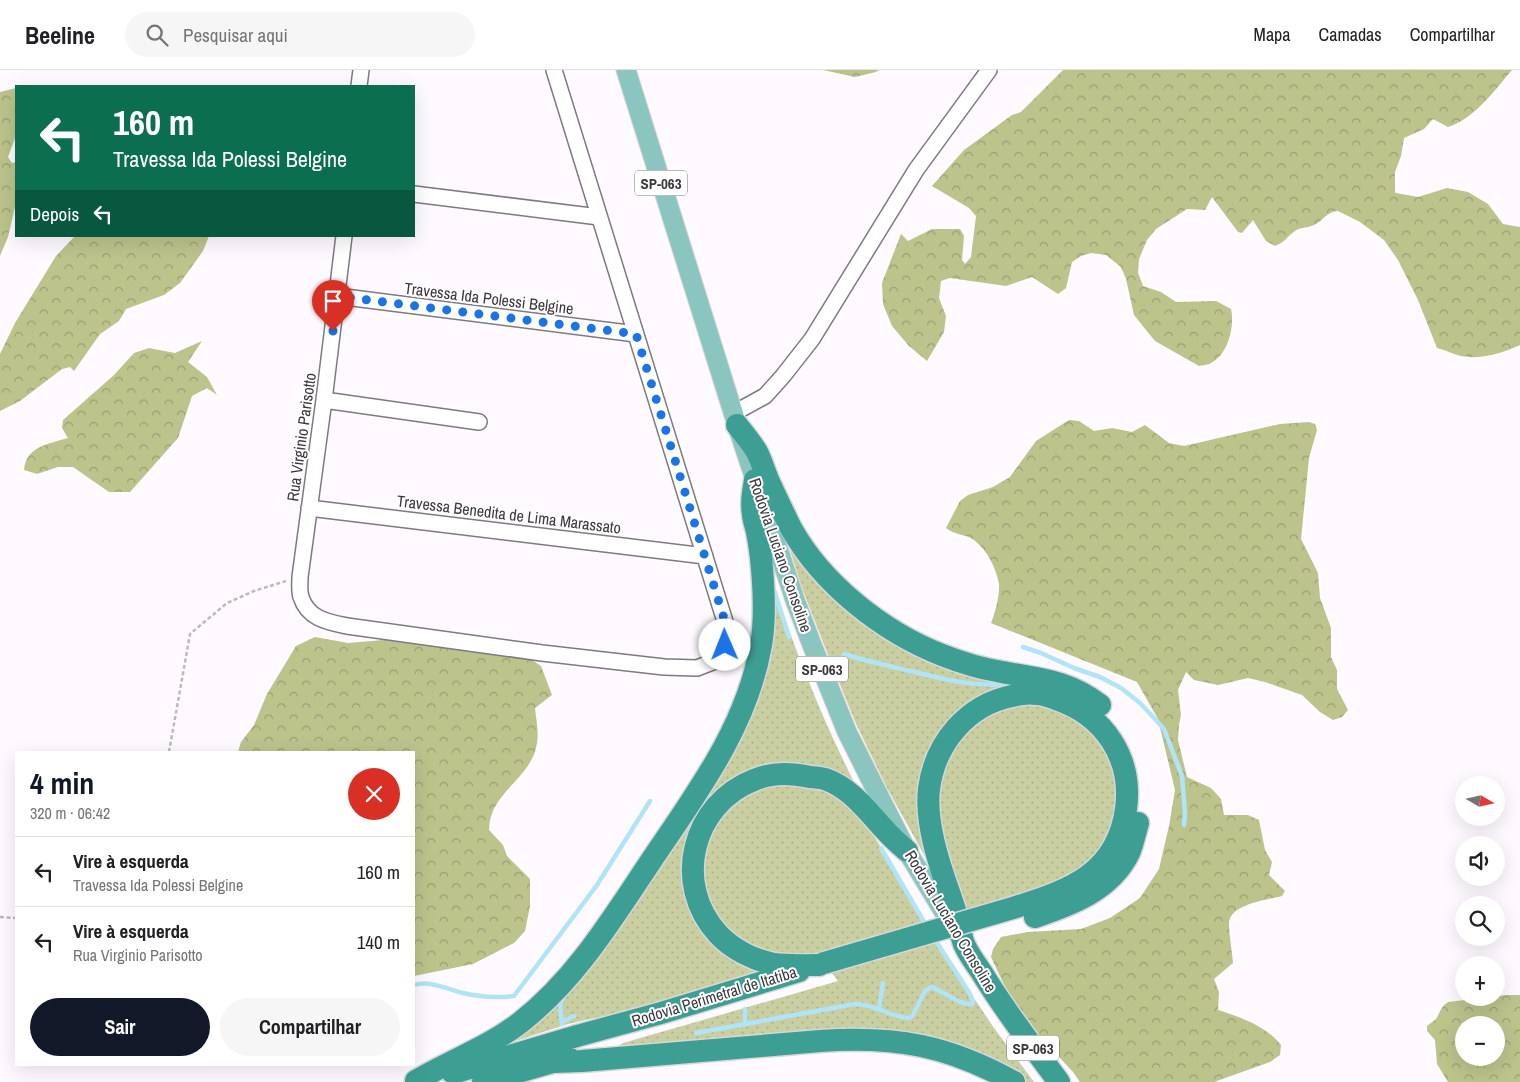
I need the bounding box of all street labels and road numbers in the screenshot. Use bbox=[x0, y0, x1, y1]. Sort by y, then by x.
road number: SP-063 bbox=[635, 170, 687, 196]
street label: Travessa Ida Polessi Belgine bbox=[403, 277, 575, 319]
street label: Rua Virginio Parisotto bbox=[281, 371, 321, 503]
street label: Rodovia Luciano Consoline bbox=[744, 475, 818, 635]
street label: Travessa Benedita de Lima Marassato bbox=[396, 489, 622, 539]
road number: SP-063 bbox=[796, 656, 848, 682]
street label: Rodovia Luciano Consoline bbox=[900, 846, 1002, 996]
street label: Rodovia Perimetral de Itatiba bbox=[629, 960, 800, 1032]
road number: SP-063 bbox=[1007, 1036, 1059, 1060]

